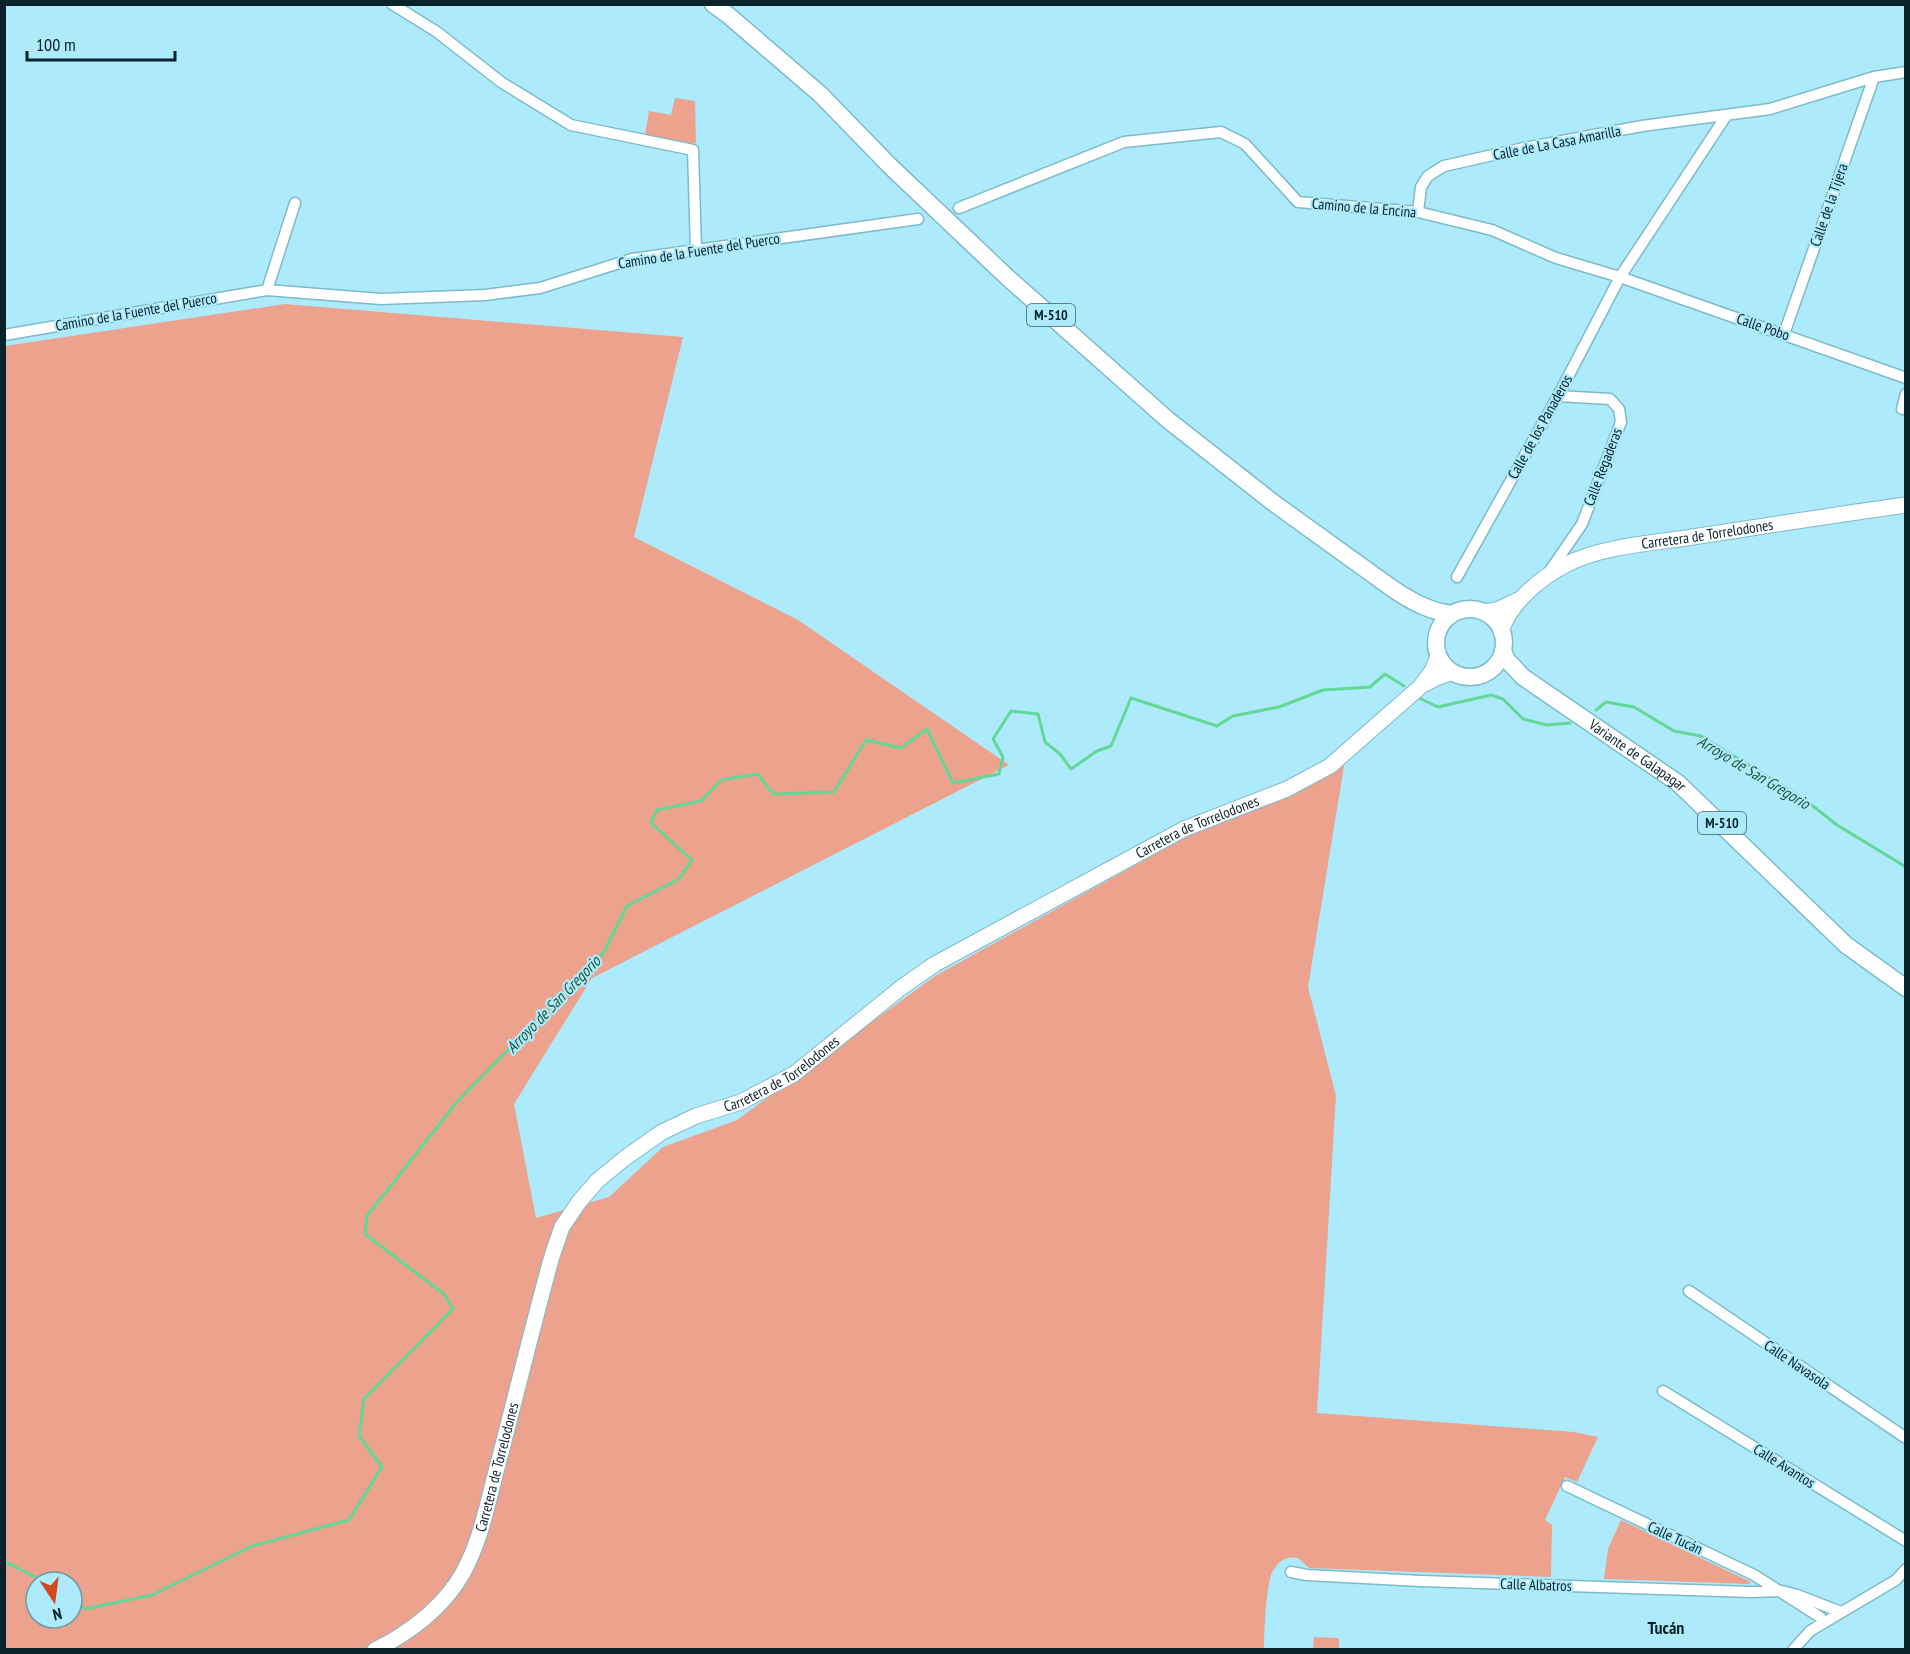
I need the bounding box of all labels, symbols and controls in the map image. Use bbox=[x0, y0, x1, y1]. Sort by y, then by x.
scale bar bbox=[27, 24, 176, 62]
text: 100 m bbox=[36, 33, 76, 56]
street label: Calle de La Casa Amarilla bbox=[1491, 121, 1622, 164]
street label: Calle de la Tijera bbox=[1805, 161, 1852, 249]
street label: Camino de la Encina bbox=[1311, 193, 1417, 222]
street label: Camino de la Fuente del Puerco bbox=[617, 228, 781, 273]
street label: Camino de la Fuente del Puerco bbox=[54, 288, 218, 335]
road number: M-510 bbox=[1027, 304, 1075, 326]
street label: Calle Pobo bbox=[1734, 309, 1792, 344]
street label: Calle de los Panaderos bbox=[1503, 371, 1576, 482]
street label: Calle Regaderas bbox=[1579, 425, 1626, 509]
street label: Carretera de Torrelodones bbox=[1640, 515, 1774, 553]
street label: Variante de Galapagar bbox=[1585, 714, 1691, 796]
water label: Arroyo de San Gregorio bbox=[1694, 731, 1815, 814]
street label: Carretera de Torrelodones bbox=[1132, 791, 1261, 862]
road number: M-510 bbox=[1698, 812, 1746, 834]
water label: Arroyo de San Gregorio bbox=[502, 950, 605, 1057]
street label: Carretera de Torrelodones bbox=[721, 1031, 843, 1116]
street label: Calle Navasola bbox=[1760, 1335, 1834, 1394]
street label: Carretera de Torrelodones bbox=[471, 1400, 522, 1534]
street label: Calle Avantos bbox=[1750, 1439, 1819, 1492]
street label: Calle Tucán bbox=[1645, 1517, 1706, 1559]
north arrow bbox=[24, 1570, 84, 1630]
street label: Calle Albatros bbox=[1500, 1574, 1572, 1595]
text: N bbox=[51, 1604, 64, 1625]
district label: Tucán bbox=[1648, 1616, 1684, 1639]

